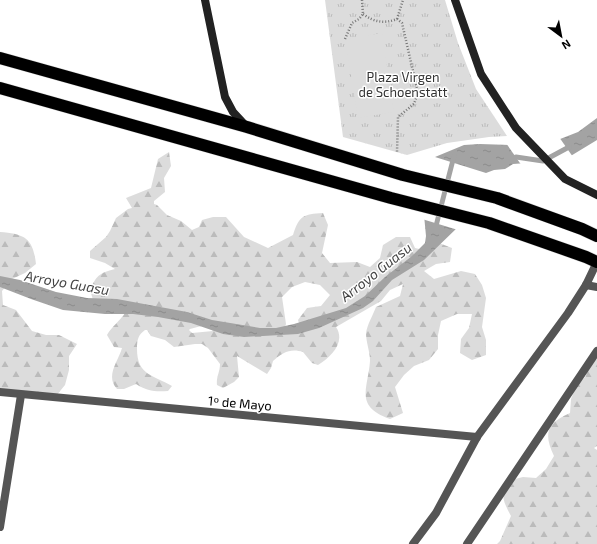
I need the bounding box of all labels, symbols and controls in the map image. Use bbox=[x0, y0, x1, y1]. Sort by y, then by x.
north arrow bbox=[541, 16, 581, 56]
text: N bbox=[560, 37, 573, 53]
park label: Plaza Virgen de Schoenstatt bbox=[358, 69, 448, 100]
water label: Arroyo Guasu bbox=[336, 238, 415, 305]
water label: Arroyo Guasu bbox=[22, 267, 111, 298]
street label: 1º de Mayo bbox=[207, 392, 273, 414]

